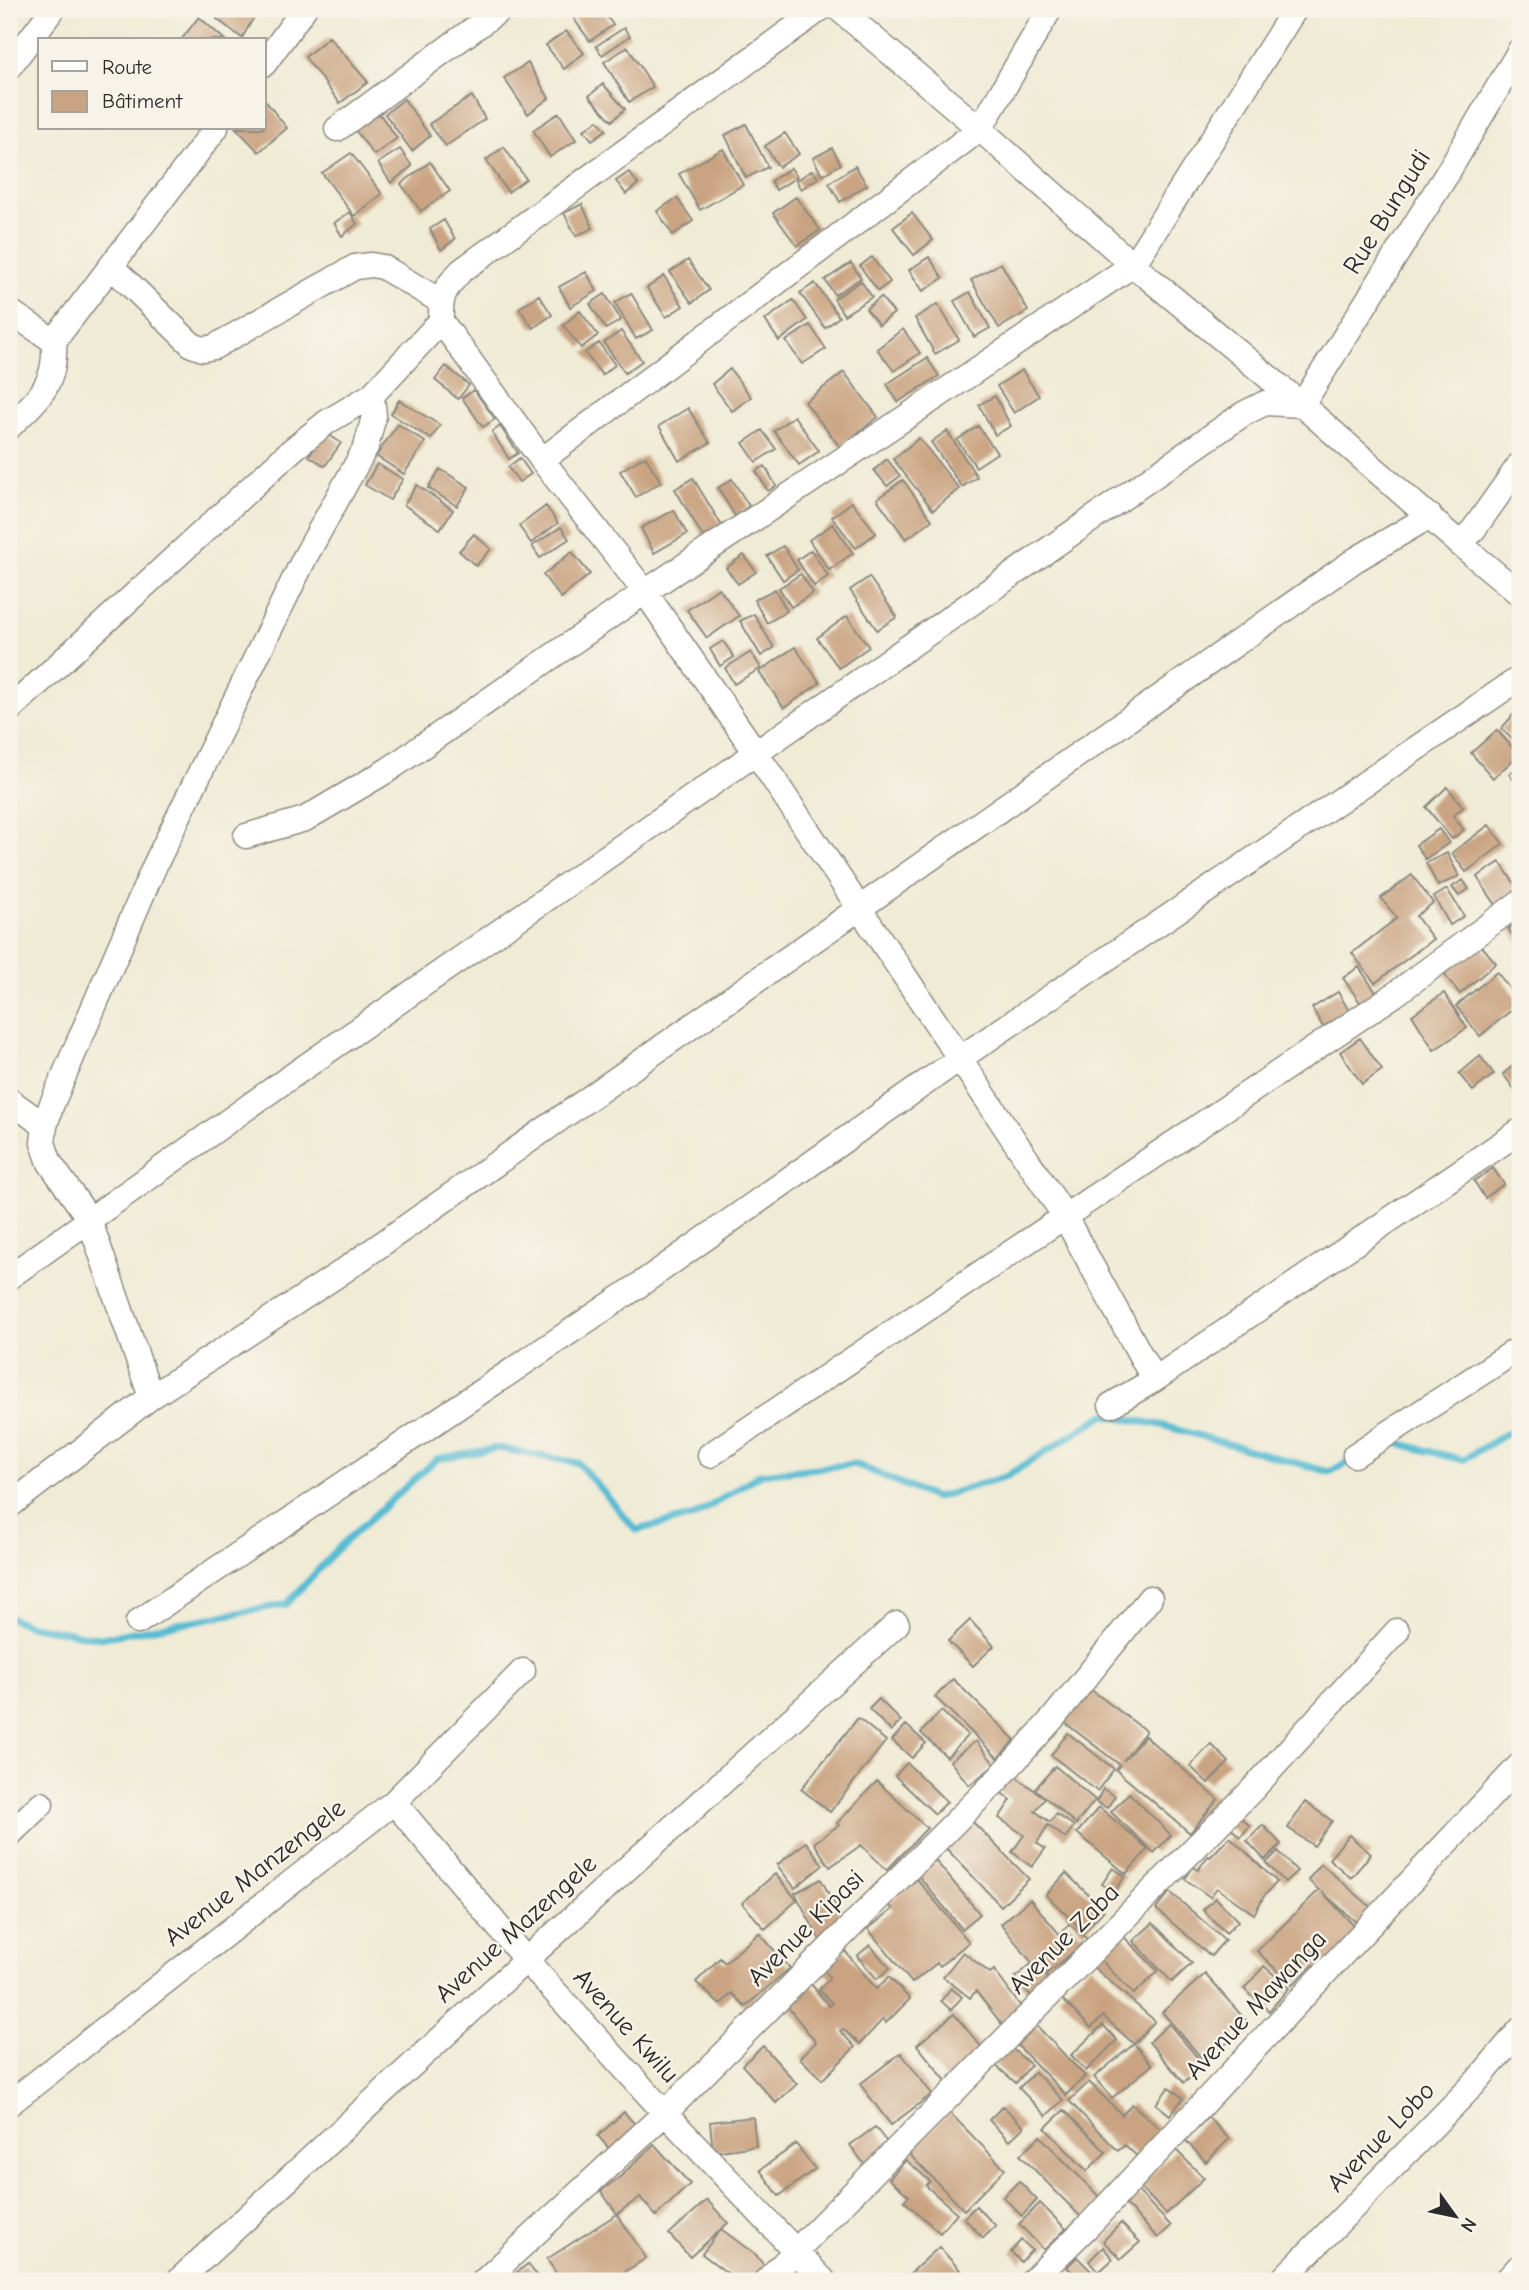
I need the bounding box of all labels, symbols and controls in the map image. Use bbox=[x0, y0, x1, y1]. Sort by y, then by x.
legend bbox=[38, 38, 266, 130]
text: Route bbox=[102, 55, 152, 79]
text: Bâtiment bbox=[102, 89, 183, 113]
street label: Rue Bungudi bbox=[1337, 144, 1437, 280]
street label: Avenue Manzengele bbox=[159, 1793, 351, 1953]
street label: Avenue Mazengele bbox=[429, 1849, 603, 2009]
street label: Avenue Kipasi bbox=[742, 1864, 870, 1992]
street label: Avenue Zaba bbox=[1003, 1878, 1125, 2000]
street label: Avenue Mawanga bbox=[1179, 1924, 1333, 2086]
street label: Avenue Kwilu bbox=[567, 1963, 685, 2089]
street label: Avenue Lobo bbox=[1321, 2076, 1441, 2198]
north arrow bbox=[1420, 2182, 1490, 2252]
text: N bbox=[1456, 2214, 1481, 2236]

